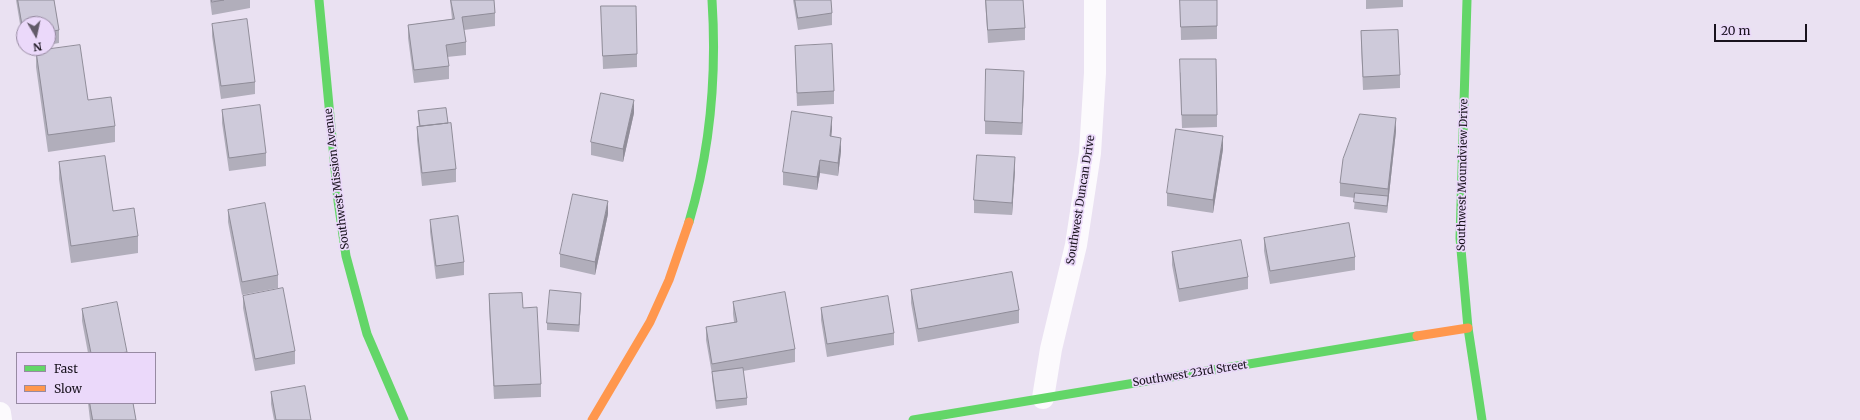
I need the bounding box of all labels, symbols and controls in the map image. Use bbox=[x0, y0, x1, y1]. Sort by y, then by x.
north arrow bbox=[16, 16, 56, 56]
scale bar bbox=[1716, 16, 1809, 42]
text: 20 m bbox=[1721, 23, 1750, 38]
text: N bbox=[32, 39, 43, 54]
street label: Southwest Moundview Drive bbox=[1455, 99, 1471, 251]
street label: Southwest Mission Avenue bbox=[322, 108, 352, 250]
street label: Southwest Duncan Drive bbox=[1064, 134, 1098, 266]
legend bbox=[16, 352, 156, 404]
street label: Southwest 23rd Street bbox=[1132, 358, 1248, 390]
text: Fast bbox=[54, 361, 78, 376]
text: Slow bbox=[54, 381, 82, 396]

